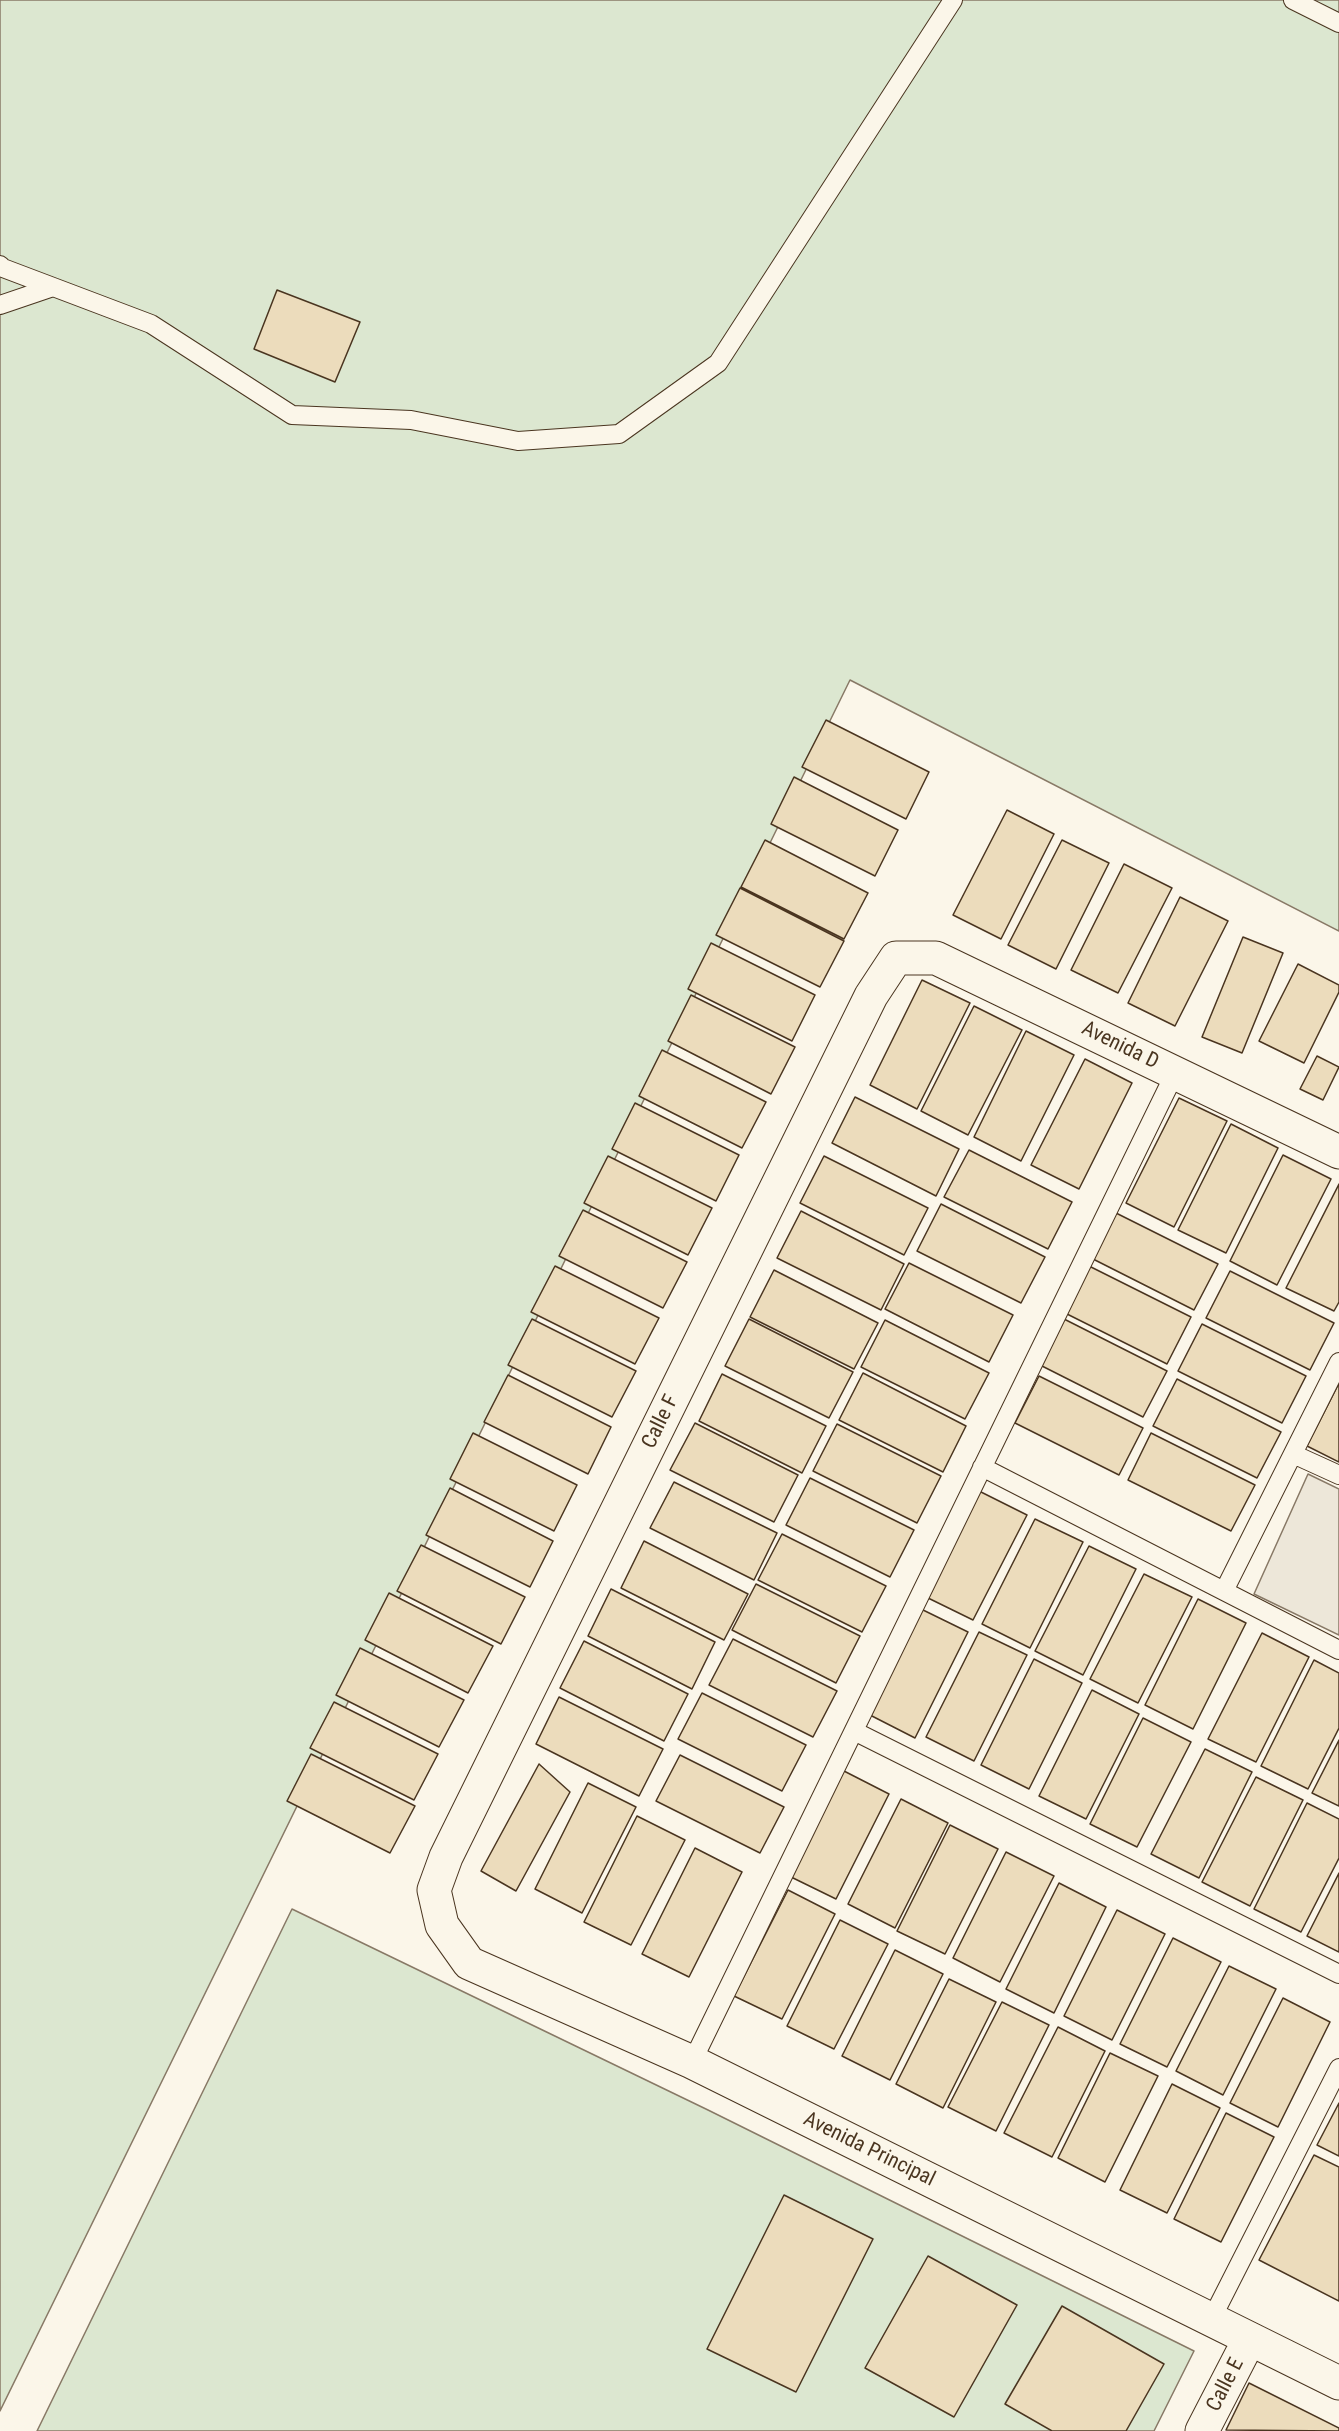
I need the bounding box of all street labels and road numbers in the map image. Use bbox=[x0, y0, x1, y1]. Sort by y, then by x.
street label: Avenida D bbox=[1077, 1017, 1163, 1075]
street label: Calle F bbox=[637, 1391, 685, 1453]
street label: Avenida Principal bbox=[799, 2107, 939, 2193]
street label: Calle E bbox=[1202, 2354, 1250, 2416]

